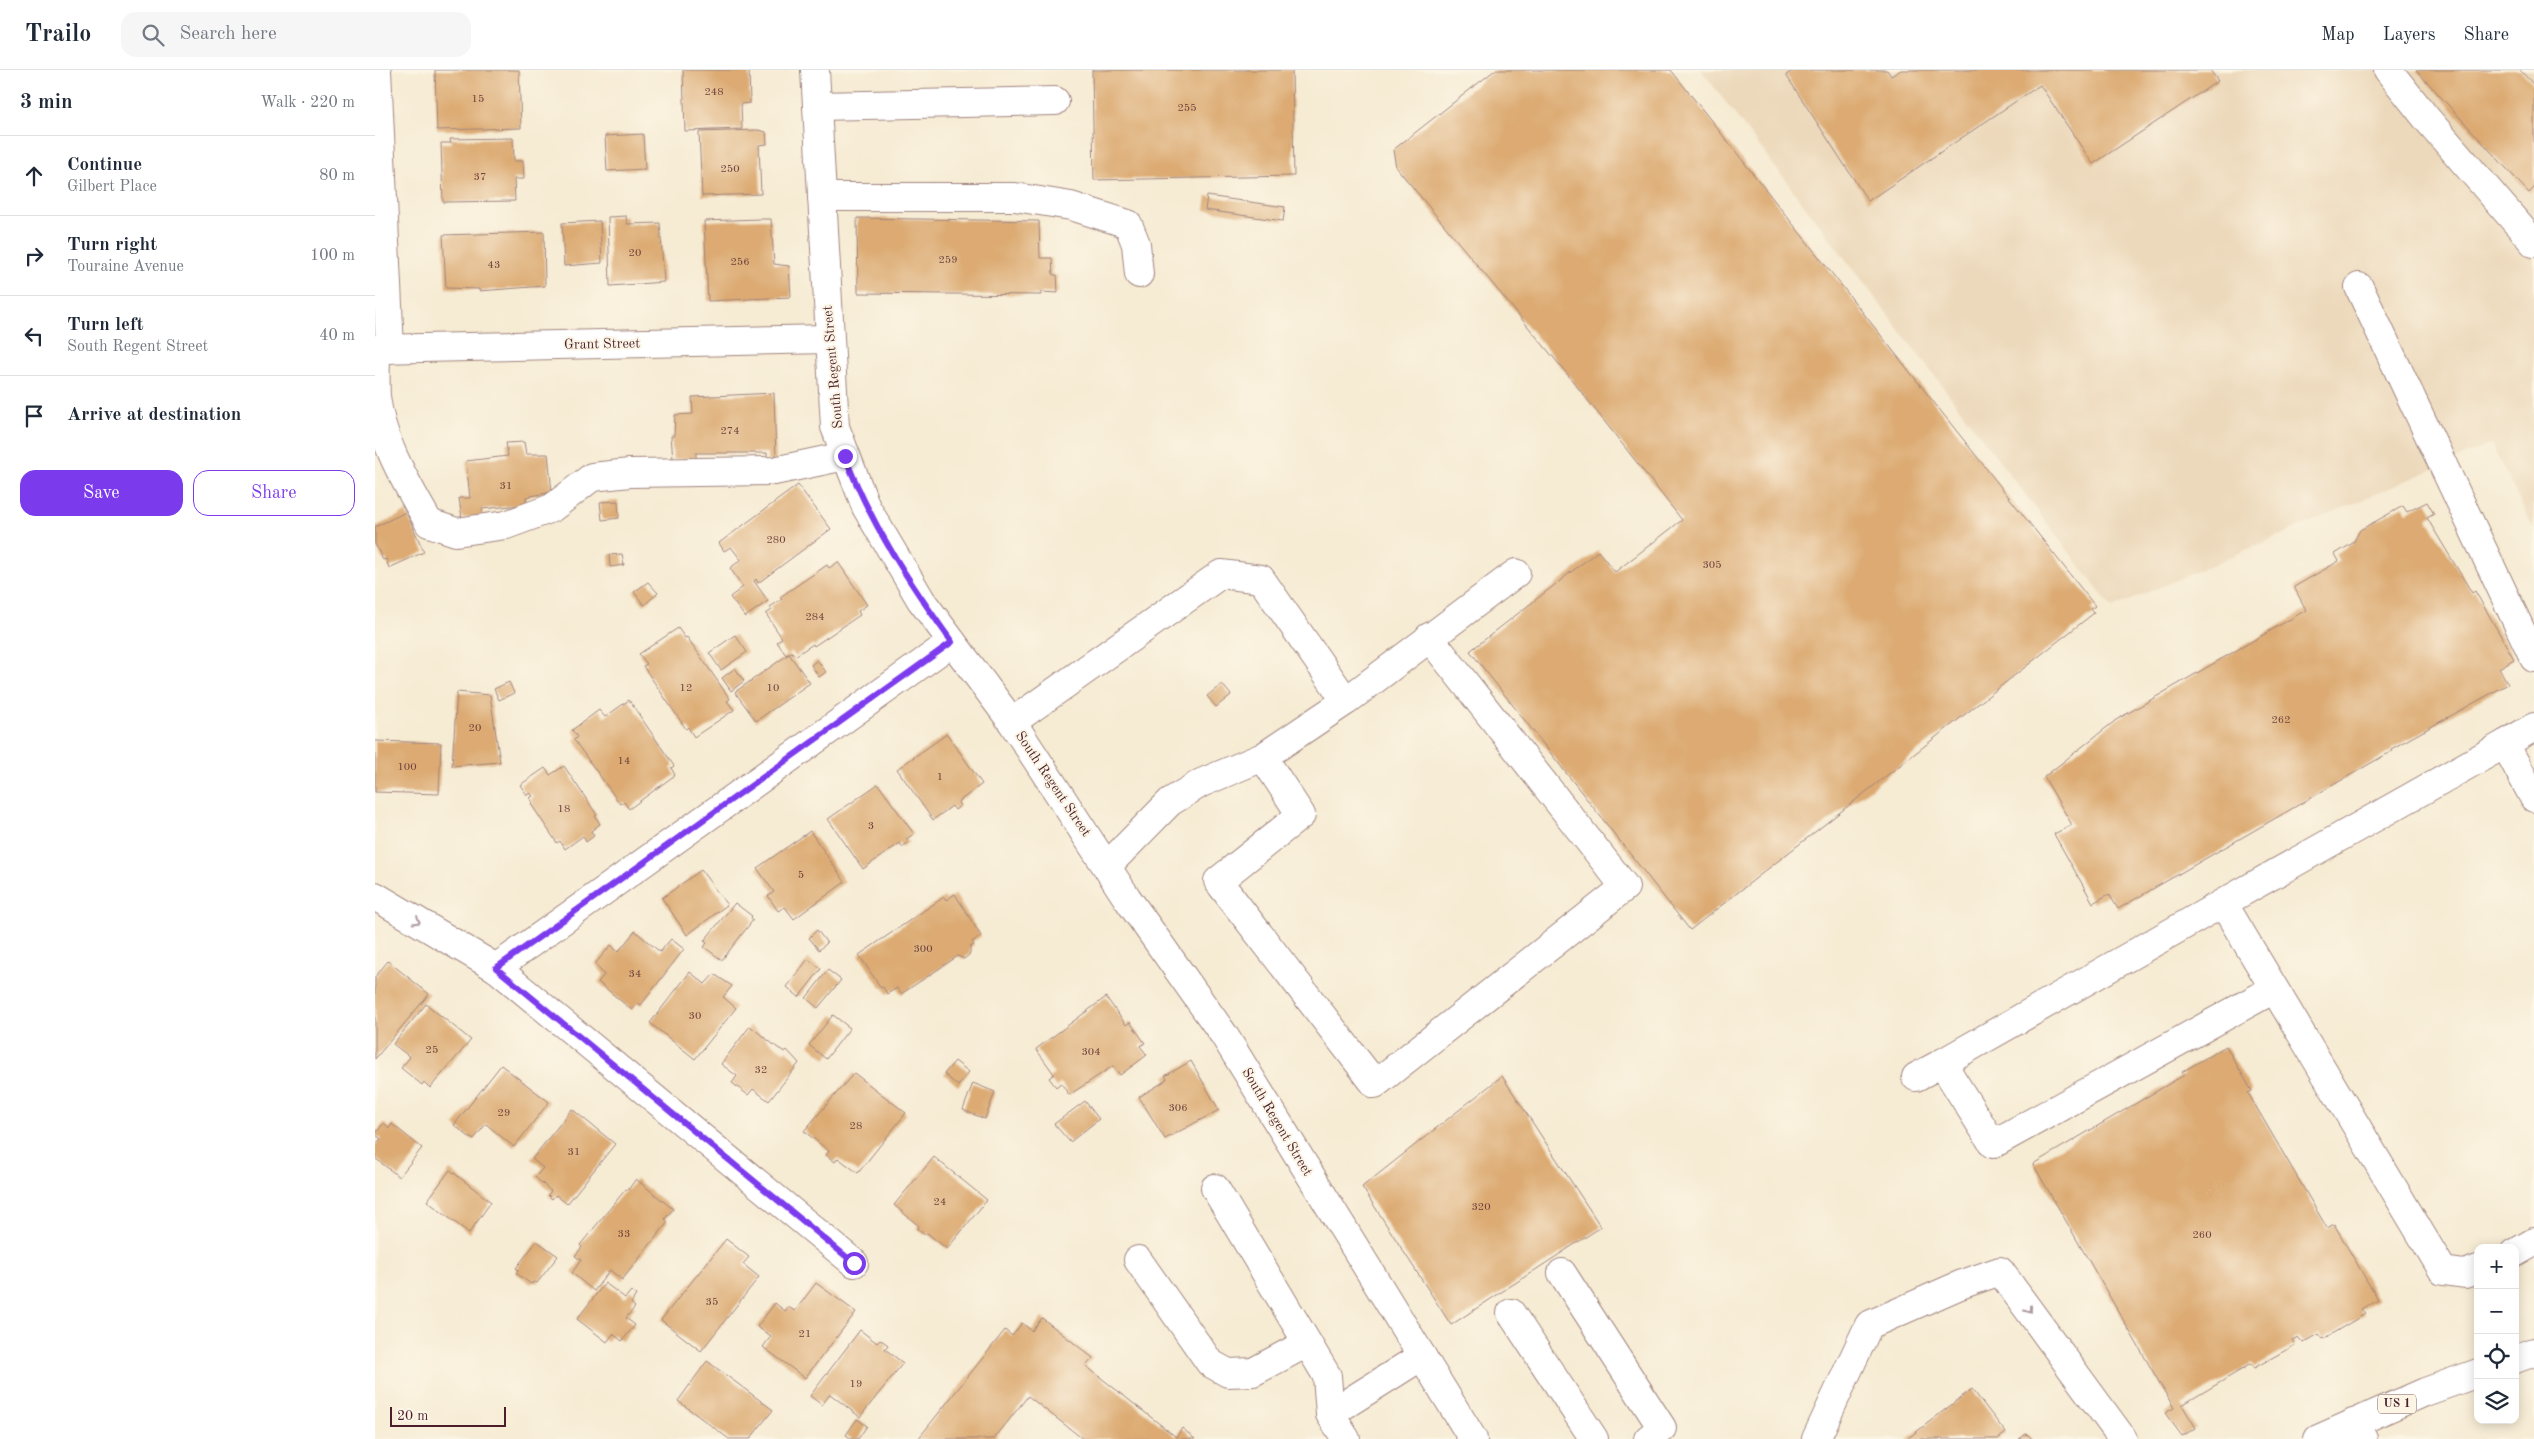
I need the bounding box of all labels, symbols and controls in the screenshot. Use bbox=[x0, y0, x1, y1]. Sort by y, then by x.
search box bbox=[121, 12, 471, 57]
icon: search bbox=[139, 21, 167, 49]
text: Trailo bbox=[25, 23, 91, 47]
text: Search here bbox=[179, 25, 277, 44]
text: Map bbox=[2321, 26, 2355, 44]
text: Layers bbox=[2383, 26, 2435, 44]
text: Share bbox=[2463, 26, 2509, 44]
house number: 248 bbox=[704, 87, 724, 98]
text: 3 min bbox=[20, 92, 73, 113]
house number: 15 bbox=[472, 94, 484, 105]
text: Walk · 220 m bbox=[260, 95, 355, 111]
house number: 255 bbox=[1177, 103, 1197, 114]
text: Continue bbox=[67, 156, 142, 175]
icon: ahead bbox=[20, 162, 48, 190]
house number: 250 bbox=[720, 164, 740, 175]
text: 80 m bbox=[319, 168, 355, 184]
house number: 37 bbox=[474, 172, 486, 183]
text: Gilbert Place bbox=[67, 179, 157, 195]
text: Turn right bbox=[67, 236, 157, 255]
icon: right bbox=[20, 242, 48, 270]
text: 100 m bbox=[310, 248, 355, 264]
house number: 20 bbox=[629, 248, 641, 259]
house number: 259 bbox=[938, 255, 958, 266]
house number: 256 bbox=[730, 257, 750, 268]
text: Touraine Avenue bbox=[67, 259, 184, 275]
house number: 43 bbox=[488, 260, 500, 271]
street label: South Regent Street bbox=[821, 305, 845, 429]
text: Turn left bbox=[67, 316, 144, 335]
icon: left bbox=[20, 322, 48, 350]
text: 40 m bbox=[319, 328, 355, 344]
street label: Grant Street bbox=[564, 336, 640, 352]
text: South Regent Street bbox=[67, 339, 208, 355]
icon: arrive bbox=[20, 402, 48, 430]
text: Arrive at destination bbox=[67, 406, 241, 425]
house number: 274 bbox=[720, 426, 740, 437]
route end bbox=[834, 445, 857, 468]
button: Save bbox=[20, 470, 183, 516]
button: Share bbox=[193, 470, 355, 516]
house number: 31 bbox=[500, 481, 512, 492]
house number: 280 bbox=[766, 535, 786, 546]
house number: 305 bbox=[1702, 560, 1722, 571]
house number: 284 bbox=[805, 612, 825, 623]
house number: 12 bbox=[680, 683, 692, 694]
house number: 10 bbox=[767, 683, 779, 694]
house number: 262 bbox=[2271, 715, 2291, 726]
house number: 20 bbox=[469, 723, 481, 734]
street label: South Regent Street bbox=[1013, 729, 1093, 839]
house number: 14 bbox=[618, 756, 630, 767]
house number: 100 bbox=[397, 762, 417, 773]
house number: 1 bbox=[937, 772, 943, 783]
house number: 18 bbox=[558, 804, 570, 815]
house number: 3 bbox=[868, 821, 874, 832]
house number: 5 bbox=[798, 870, 804, 881]
one-way arrow bbox=[412, 914, 421, 924]
house number: 300 bbox=[913, 944, 933, 955]
house number: 34 bbox=[629, 969, 641, 980]
house number: 30 bbox=[689, 1011, 701, 1022]
house number: 25 bbox=[426, 1045, 438, 1056]
house number: 304 bbox=[1081, 1047, 1101, 1058]
house number: 32 bbox=[755, 1065, 767, 1076]
street label: South Regent Street bbox=[1239, 1065, 1315, 1179]
house number: 306 bbox=[1168, 1103, 1188, 1114]
house number: 29 bbox=[498, 1108, 510, 1119]
house number: 28 bbox=[850, 1121, 862, 1132]
house number: 31 bbox=[568, 1147, 580, 1158]
house number: 24 bbox=[934, 1197, 946, 1208]
house number: 320 bbox=[1471, 1202, 1491, 1213]
house number: 33 bbox=[618, 1229, 630, 1240]
house number: 260 bbox=[2192, 1230, 2212, 1241]
map controls bbox=[2474, 1244, 2519, 1424]
button: + bbox=[2474, 1244, 2519, 1289]
route start bbox=[843, 1252, 866, 1275]
button: − bbox=[2474, 1289, 2519, 1334]
house number: 35 bbox=[706, 1297, 718, 1308]
one-way arrow bbox=[2023, 1304, 2032, 1314]
house number: 21 bbox=[799, 1329, 811, 1340]
button: locate bbox=[2474, 1334, 2519, 1379]
house number: 19 bbox=[850, 1379, 862, 1390]
button: layers bbox=[2474, 1379, 2519, 1424]
road number: US 1 bbox=[2378, 1395, 2416, 1414]
scale bar bbox=[390, 1404, 506, 1427]
text: 20 m bbox=[397, 1409, 428, 1423]

